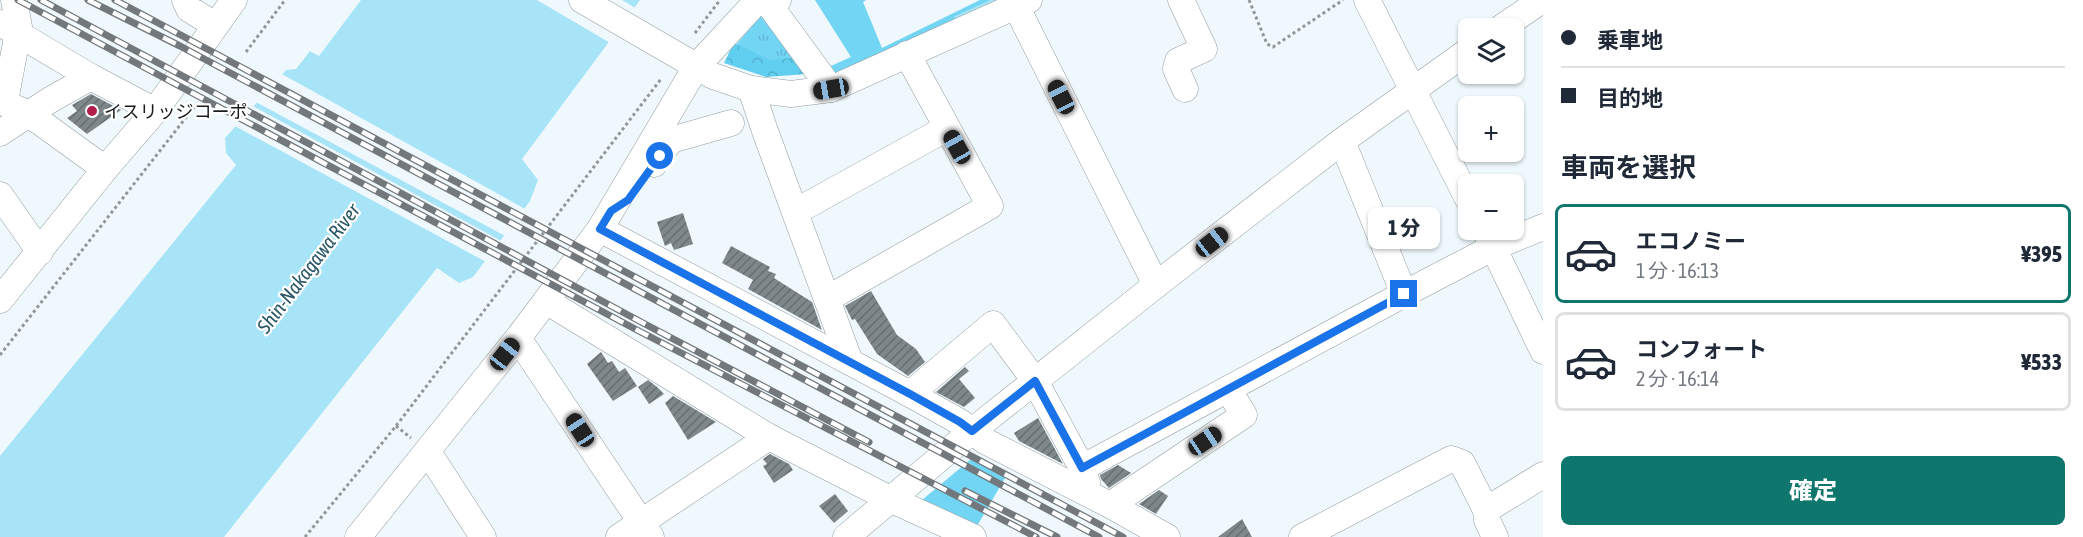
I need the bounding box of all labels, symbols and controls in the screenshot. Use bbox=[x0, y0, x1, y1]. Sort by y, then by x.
map controls bbox=[1458, 18, 1524, 240]
button: layers bbox=[1458, 18, 1524, 84]
text: 乗車地 bbox=[1597, 27, 1663, 53]
car bbox=[812, 77, 850, 101]
car bbox=[1045, 77, 1077, 117]
text: 目的地 bbox=[1597, 85, 1663, 111]
button: + bbox=[1458, 96, 1524, 162]
place label: イスリッジコーポ bbox=[104, 101, 247, 122]
marker: イスリッジコーポ bbox=[85, 104, 99, 118]
car bbox=[940, 127, 974, 167]
route start bbox=[646, 142, 673, 169]
text: 車両を選択 bbox=[1561, 152, 1696, 183]
button: − bbox=[1458, 174, 1524, 240]
water label: Shin-Nakagawa River bbox=[251, 198, 365, 338]
callout: 1 分 bbox=[1368, 207, 1440, 249]
text: 1 分 bbox=[1388, 216, 1420, 239]
car bbox=[1192, 224, 1232, 260]
icon: car bbox=[1564, 227, 1618, 281]
text: エコノミー bbox=[1636, 228, 1746, 254]
text: ¥395 bbox=[2021, 241, 2062, 267]
text: 1 分 · 16:13 bbox=[1636, 259, 1719, 282]
route end bbox=[1390, 280, 1417, 307]
car bbox=[487, 334, 523, 374]
icon: car bbox=[1564, 335, 1618, 389]
text: コンフォート bbox=[1636, 336, 1767, 362]
text: ¥533 bbox=[2021, 349, 2062, 375]
text: 2 分 · 16:14 bbox=[1636, 367, 1719, 390]
car bbox=[563, 410, 597, 450]
car bbox=[1185, 423, 1225, 459]
button: 確定 bbox=[1561, 456, 2065, 525]

